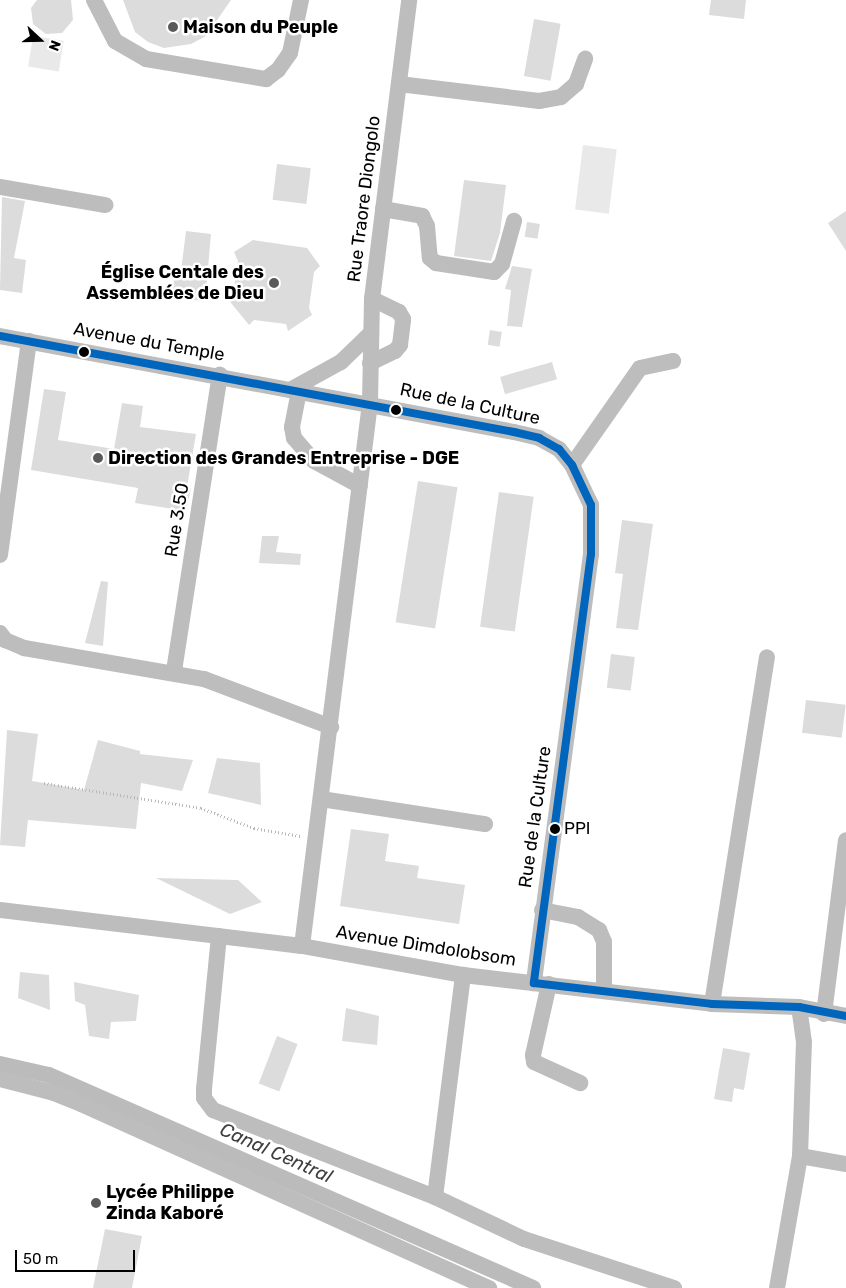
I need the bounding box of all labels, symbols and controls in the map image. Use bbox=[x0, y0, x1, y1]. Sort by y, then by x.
north arrow bbox=[15, 15, 65, 65]
place label: Maison du Peuple bbox=[183, 16, 338, 38]
marker: Maison du Peuple bbox=[167, 21, 179, 33]
text: N bbox=[45, 38, 64, 53]
street label: Rue Traore Diongolo bbox=[343, 114, 385, 284]
place label: Église Centale des Assemblées de Dieu bbox=[86, 262, 264, 304]
marker: Église Centale des Assemblées de Dieu bbox=[268, 277, 280, 289]
street label: Avenue du Temple bbox=[72, 318, 226, 366]
unlabelled marker bbox=[79, 347, 89, 357]
street label: Rue de la Culture bbox=[398, 379, 542, 429]
unlabelled marker bbox=[391, 405, 401, 415]
place label: Direction des Grandes Entreprise - DGE bbox=[108, 447, 459, 469]
marker: Direction des Grandes Entreprise - DGE bbox=[92, 452, 104, 464]
street label: Rue 3.50 bbox=[160, 481, 194, 559]
street label: Rue de la Culture bbox=[514, 745, 556, 889]
place label: PPI bbox=[564, 819, 590, 839]
marker: PPI bbox=[550, 824, 560, 834]
street label: Avenue Dimdolobsom bbox=[334, 921, 518, 971]
water label: Canal Central bbox=[216, 1118, 336, 1188]
place label: Lycée Philippe Zinda Kaboré bbox=[106, 1182, 234, 1224]
marker: Lycée Philippe Zinda Kaboré bbox=[90, 1197, 102, 1209]
scale bar bbox=[18, 1240, 138, 1272]
text: 50 m bbox=[23, 1250, 58, 1268]

